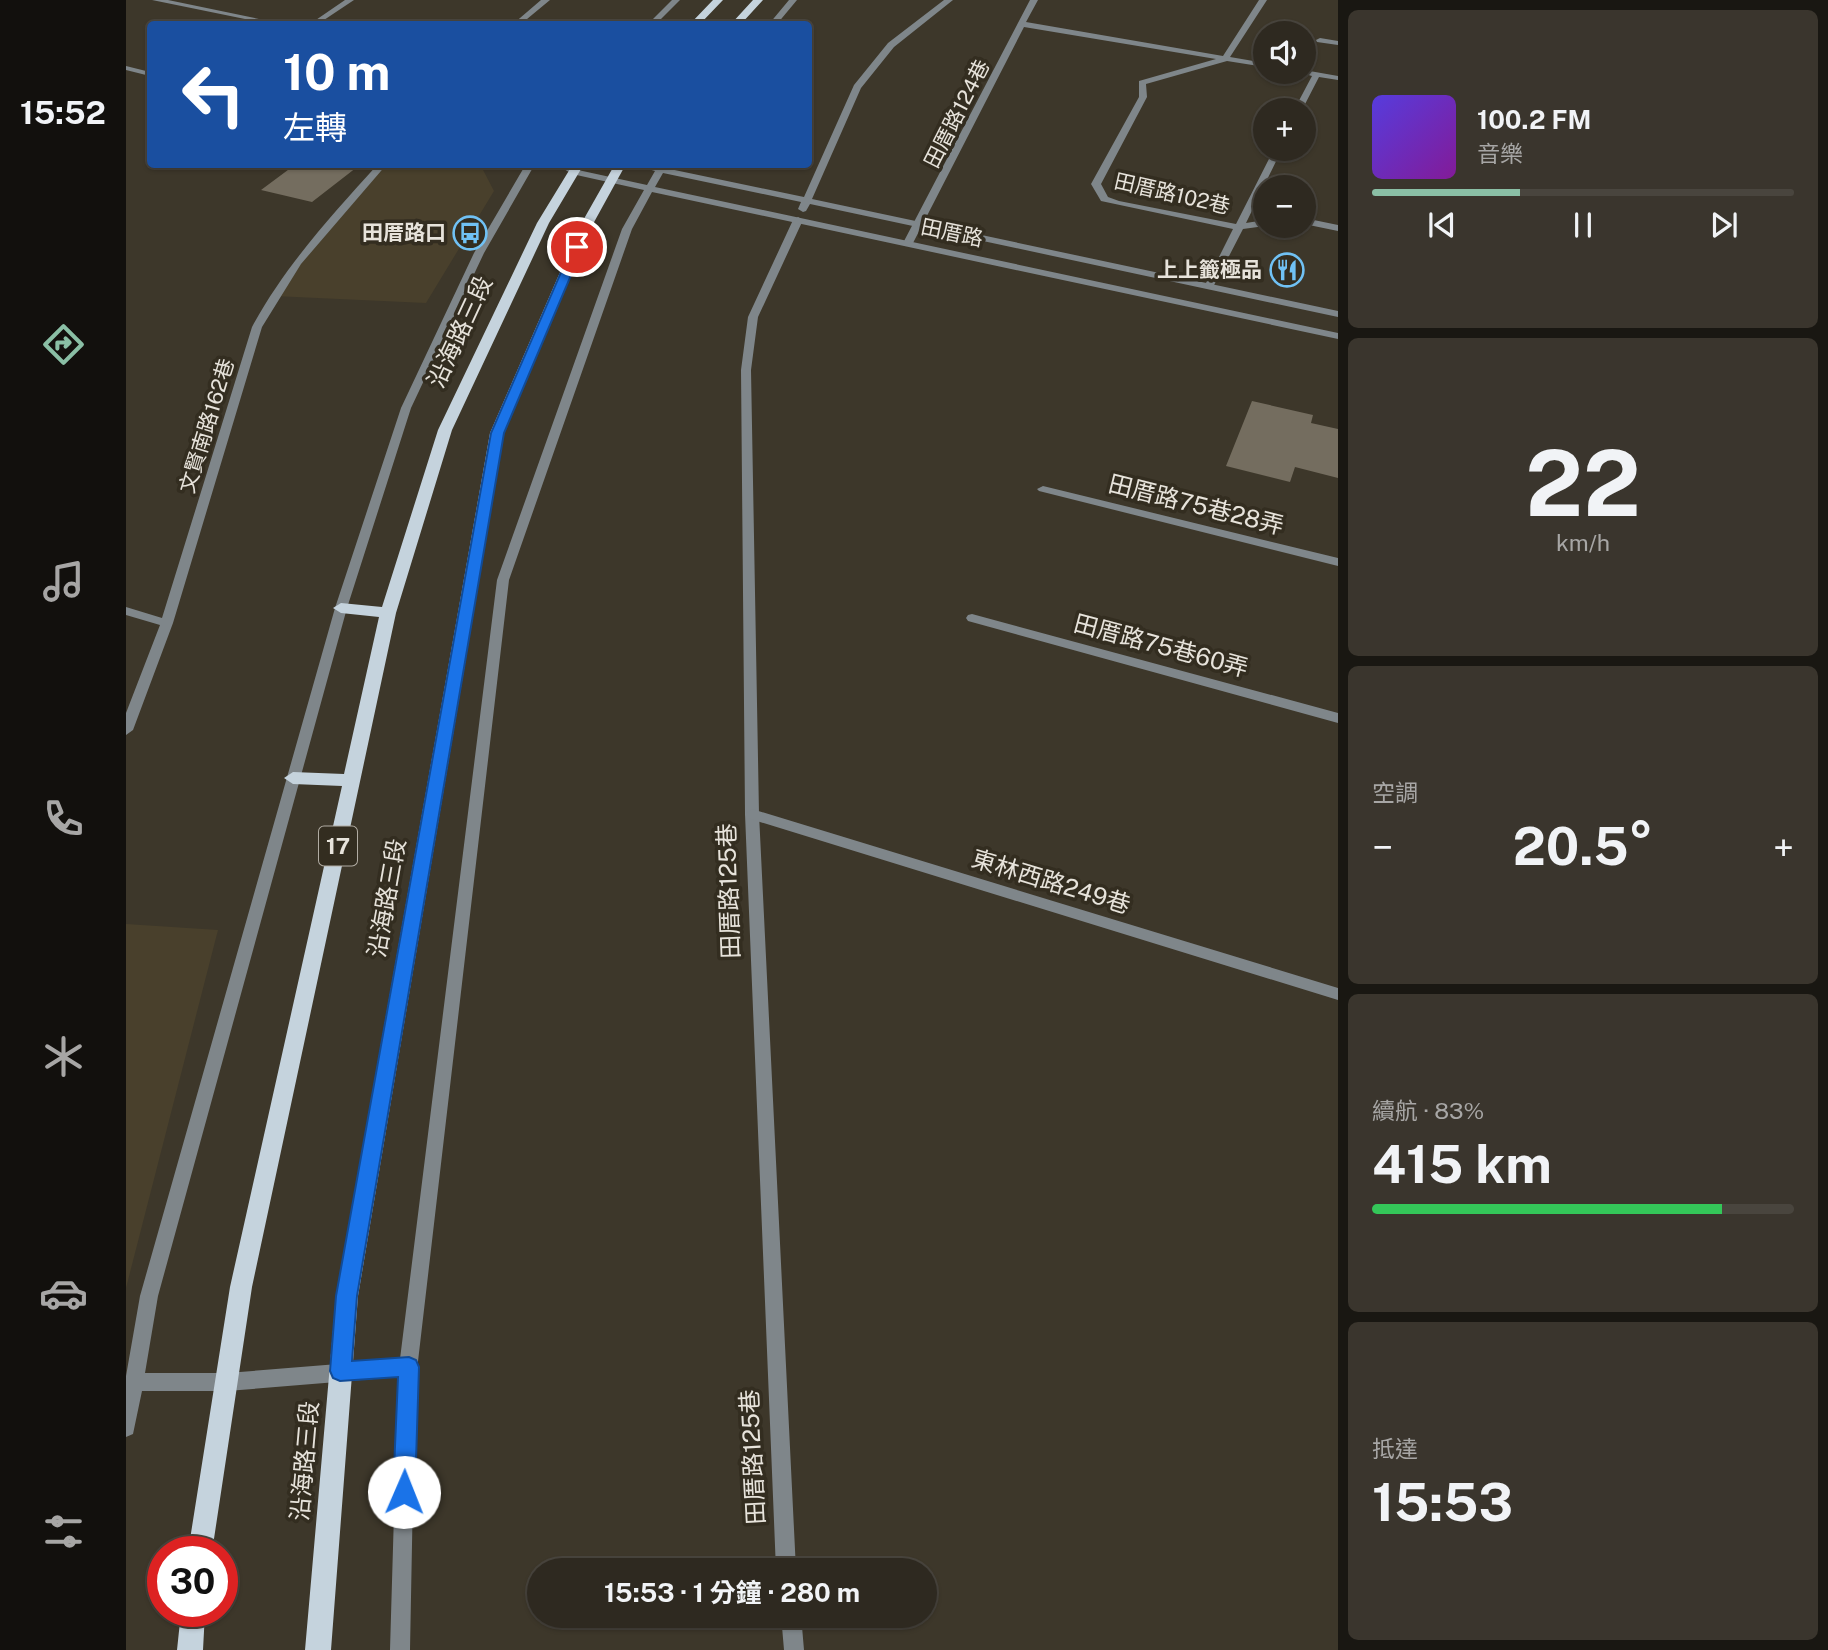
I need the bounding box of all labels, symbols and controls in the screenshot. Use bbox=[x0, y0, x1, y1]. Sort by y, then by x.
map controls bbox=[1253, 21, 1316, 238]
button: sound bbox=[1253, 21, 1316, 84]
text: 10 m bbox=[283, 43, 390, 101]
icon: left bbox=[168, 49, 259, 140]
street label: 田厝路124巷 bbox=[919, 55, 995, 172]
text: 15:52 bbox=[20, 94, 106, 131]
button: + bbox=[1253, 98, 1316, 161]
text: 100.2 FM bbox=[1477, 104, 1591, 135]
text: 左轉 bbox=[283, 109, 347, 146]
text: 音樂 bbox=[1477, 140, 1523, 167]
street label: 田厝路102巷 bbox=[1112, 168, 1232, 219]
button: − bbox=[1253, 175, 1316, 238]
icon: previous bbox=[1423, 206, 1461, 244]
icon: pause bbox=[1564, 206, 1602, 244]
icon: next bbox=[1705, 206, 1743, 244]
bus stop icon: 田厝路口 bbox=[451, 214, 489, 252]
street label: 田厝路 bbox=[919, 214, 986, 251]
pin bbox=[547, 217, 607, 277]
place label: 田厝路口 bbox=[362, 220, 446, 245]
icon: arrive bbox=[558, 228, 596, 266]
restaurant icon: 上上籤極品 bbox=[1268, 251, 1306, 289]
place label: 上上籤極品 bbox=[1157, 257, 1262, 282]
street label: 沿海路三段 bbox=[421, 271, 497, 392]
icon: directions bbox=[39, 320, 88, 369]
street label: 文賢南路162巷 bbox=[174, 356, 239, 496]
text: 22 bbox=[1525, 430, 1641, 536]
street label: 田厝路75巷28弄 bbox=[1106, 469, 1287, 539]
text: km/h bbox=[1556, 529, 1610, 556]
icon: music bbox=[39, 557, 88, 606]
street label: 田厝路75巷60弄 bbox=[1071, 608, 1251, 682]
text: 空調 bbox=[1372, 779, 1418, 806]
icon: phone bbox=[39, 794, 88, 843]
text: 20.5° bbox=[1513, 816, 1653, 877]
street label: 田厝路125巷 bbox=[712, 823, 744, 959]
text: − bbox=[1372, 825, 1393, 870]
text: + bbox=[1773, 825, 1794, 870]
road number: 17 bbox=[319, 826, 357, 866]
street label: 沿海路三段 bbox=[362, 836, 410, 959]
street label: 東林西路249巷 bbox=[969, 844, 1134, 918]
icon: climate bbox=[39, 1032, 88, 1081]
text: 續航 · 83% bbox=[1372, 1097, 1484, 1124]
text: 415 km bbox=[1372, 1134, 1552, 1195]
icon: car bbox=[39, 1269, 88, 1318]
street label: 田厝路125巷 bbox=[734, 1389, 770, 1525]
street label: 沿海路三段 bbox=[285, 1400, 323, 1522]
text: 抵達 bbox=[1372, 1435, 1418, 1462]
position arrow bbox=[367, 1455, 441, 1529]
text: 15:53 bbox=[1372, 1472, 1513, 1533]
icon: filters bbox=[39, 1507, 88, 1556]
speed limit sign: 30 bbox=[147, 1536, 238, 1627]
text: 15:53 · 1 分鐘 · 280 m bbox=[604, 1577, 860, 1608]

